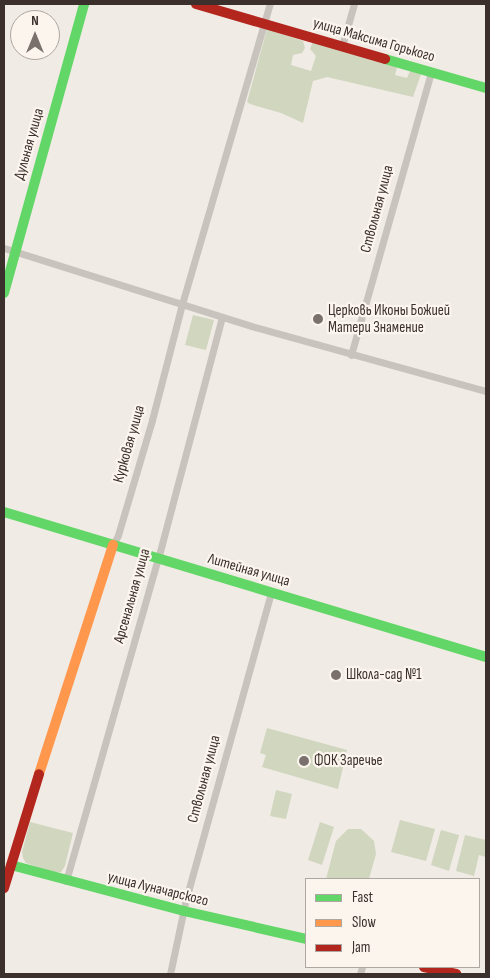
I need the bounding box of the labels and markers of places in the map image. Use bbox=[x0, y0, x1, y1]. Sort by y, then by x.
place label: Церковь Иконы Божией Матери Знамение bbox=[328, 301, 450, 336]
marker: Церковь Иконы Божией Матери Знамение bbox=[312, 313, 324, 325]
place label: Школа-сад №1 bbox=[346, 666, 421, 684]
marker: Школа-сад №1 bbox=[330, 669, 342, 681]
place label: ФОК Заречье bbox=[314, 752, 382, 770]
marker: ФОК Заречье bbox=[298, 755, 310, 767]

